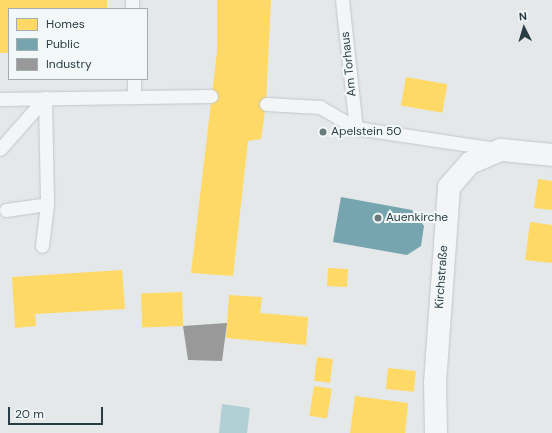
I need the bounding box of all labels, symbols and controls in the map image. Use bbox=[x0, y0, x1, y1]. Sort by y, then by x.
legend bbox=[8, 8, 148, 80]
north arrow bbox=[504, 8, 544, 48]
text: N bbox=[518, 9, 528, 23]
text: Homes bbox=[46, 16, 85, 32]
street label: Am Torhaus bbox=[338, 31, 360, 97]
text: Public bbox=[46, 36, 80, 52]
text: Industry bbox=[46, 56, 92, 72]
place label: Apelstein 50 bbox=[331, 125, 402, 139]
marker: Apelstein 50 bbox=[318, 127, 328, 137]
place label: Auenkirche bbox=[386, 211, 448, 225]
marker: Auenkirche bbox=[373, 213, 383, 223]
street label: Kirchstraße bbox=[433, 245, 451, 309]
scale bar bbox=[10, 399, 105, 425]
text: 20 m bbox=[15, 406, 44, 422]

